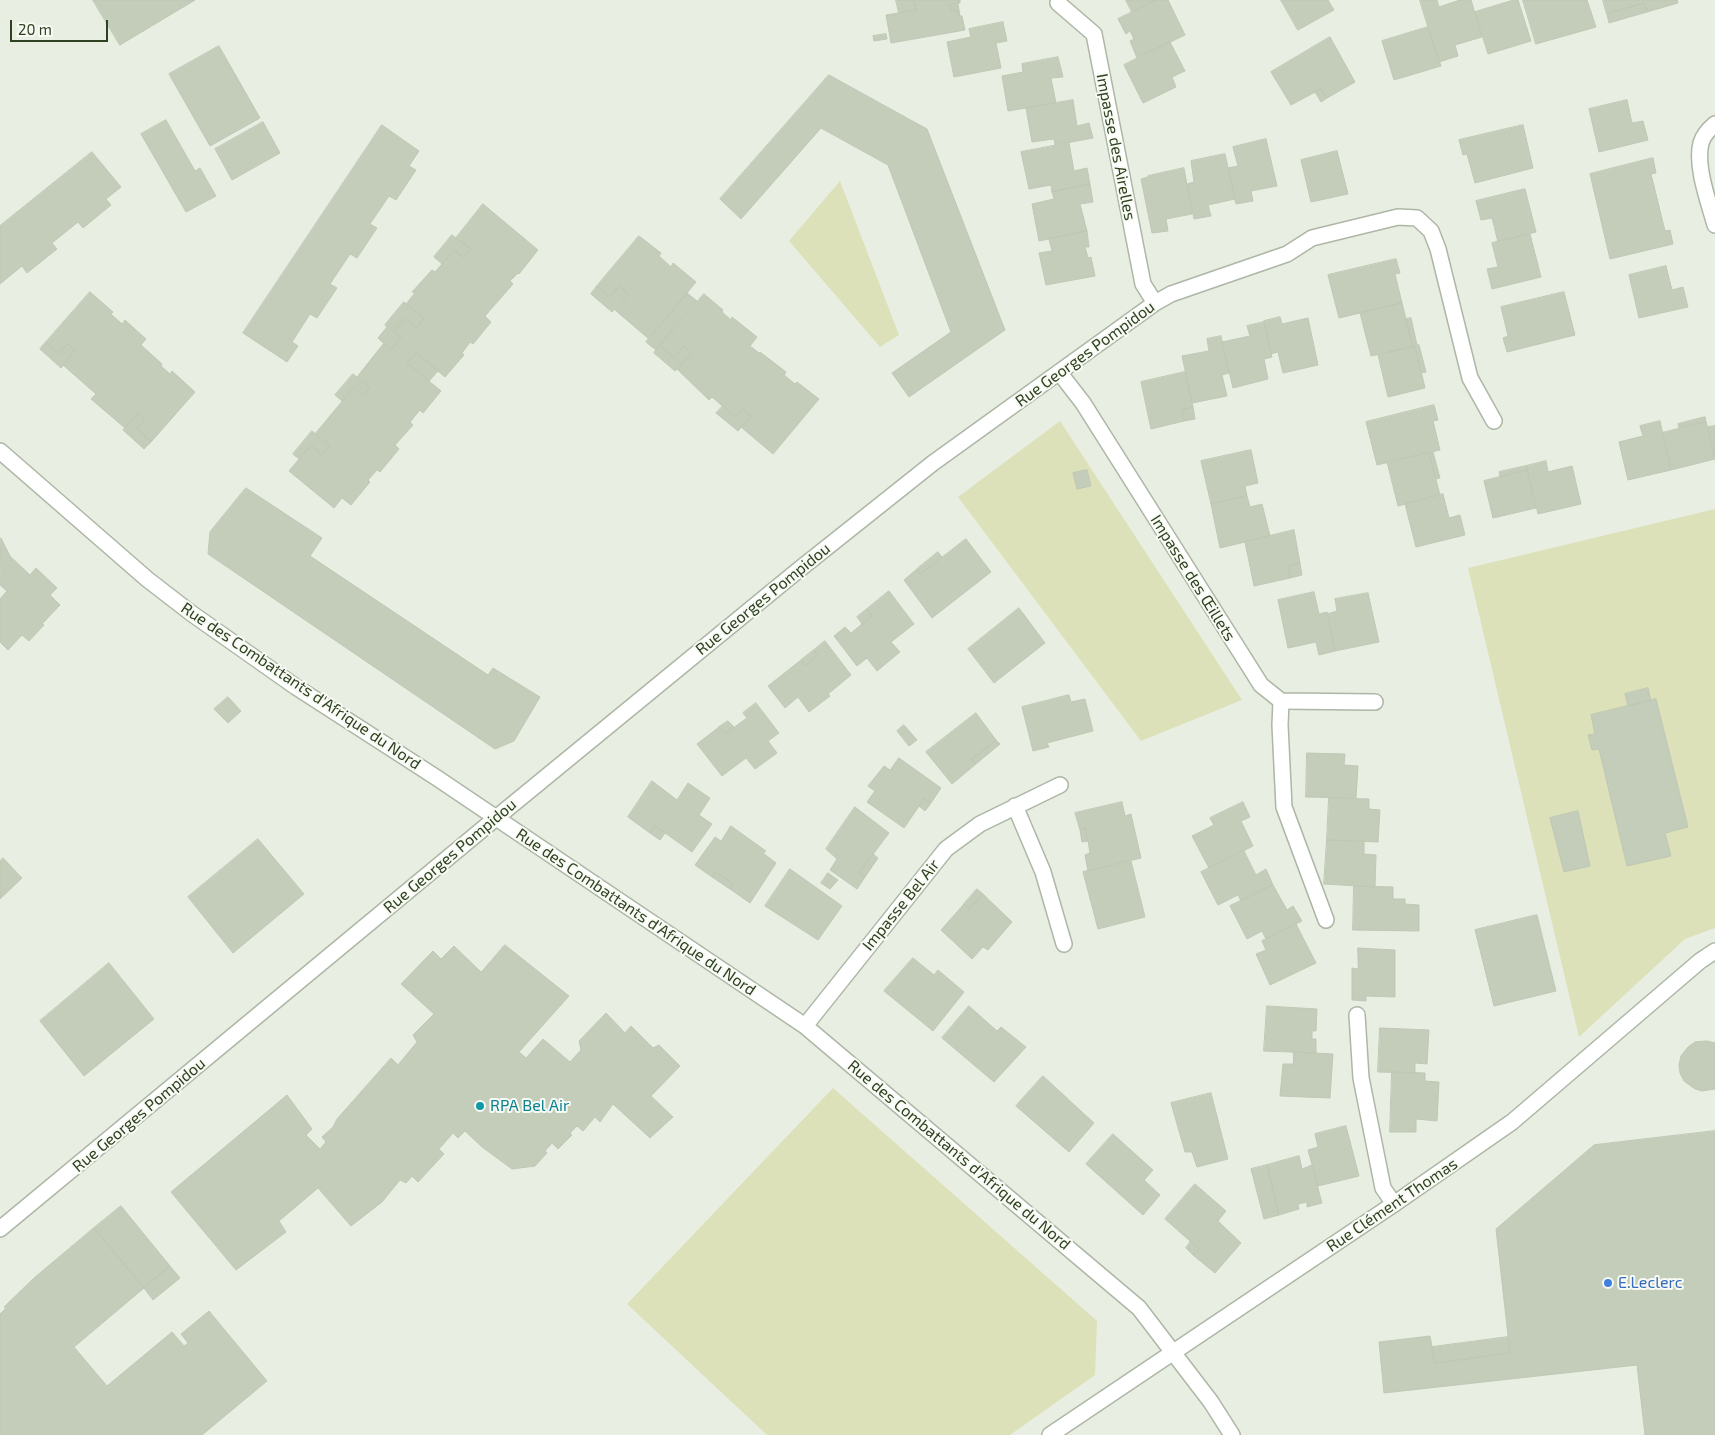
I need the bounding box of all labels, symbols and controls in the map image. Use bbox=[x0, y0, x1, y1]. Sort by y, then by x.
scale bar bbox=[12, 10, 110, 42]
text: 20 m bbox=[18, 20, 52, 38]
street label: Impasse des Airelles bbox=[1092, 72, 1140, 222]
street label: Rue Georges Pompidou bbox=[1012, 297, 1158, 411]
street label: Impasse des Œillets bbox=[1146, 511, 1240, 645]
street label: Rue Georges Pompidou bbox=[692, 539, 834, 659]
street label: Rue des Combattants d'Afrique du Nord bbox=[177, 598, 425, 774]
street label: Rue Georges Pompidou bbox=[380, 795, 520, 917]
street label: Rue des Combattants d'Afrique du Nord bbox=[512, 824, 760, 1000]
street label: Impasse Bel Air bbox=[858, 855, 944, 955]
street label: Rue Georges Pompidou bbox=[69, 1054, 209, 1176]
street label: Rue des Combattants d'Afrique du Nord bbox=[844, 1056, 1074, 1254]
place label: RPA Bel Air bbox=[490, 1096, 569, 1116]
marker: RPA Bel Air bbox=[474, 1100, 486, 1112]
street label: Rue Clément Thomas bbox=[1323, 1154, 1461, 1256]
place label: E.Leclerc bbox=[1618, 1273, 1683, 1293]
marker: E.Leclerc bbox=[1602, 1277, 1614, 1289]

